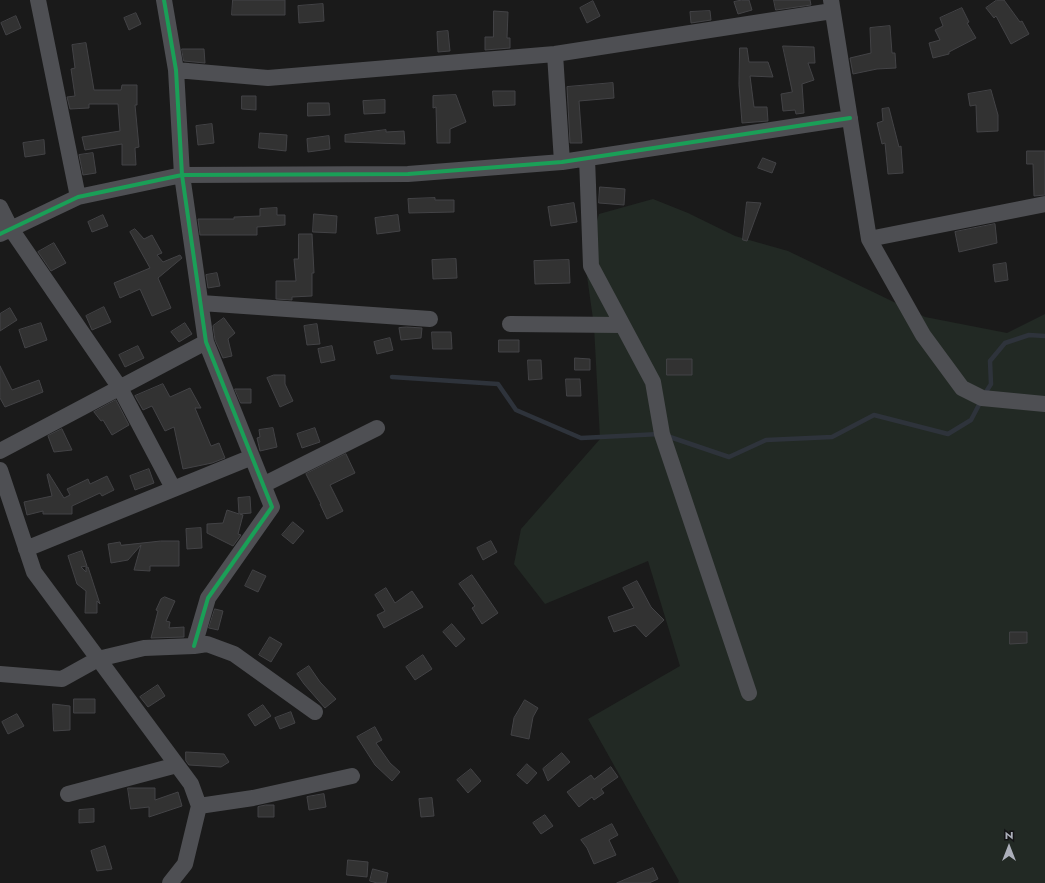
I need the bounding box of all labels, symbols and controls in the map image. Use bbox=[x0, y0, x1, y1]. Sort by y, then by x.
north arrow bbox=[989, 827, 1029, 867]
text: N bbox=[1005, 827, 1013, 843]

